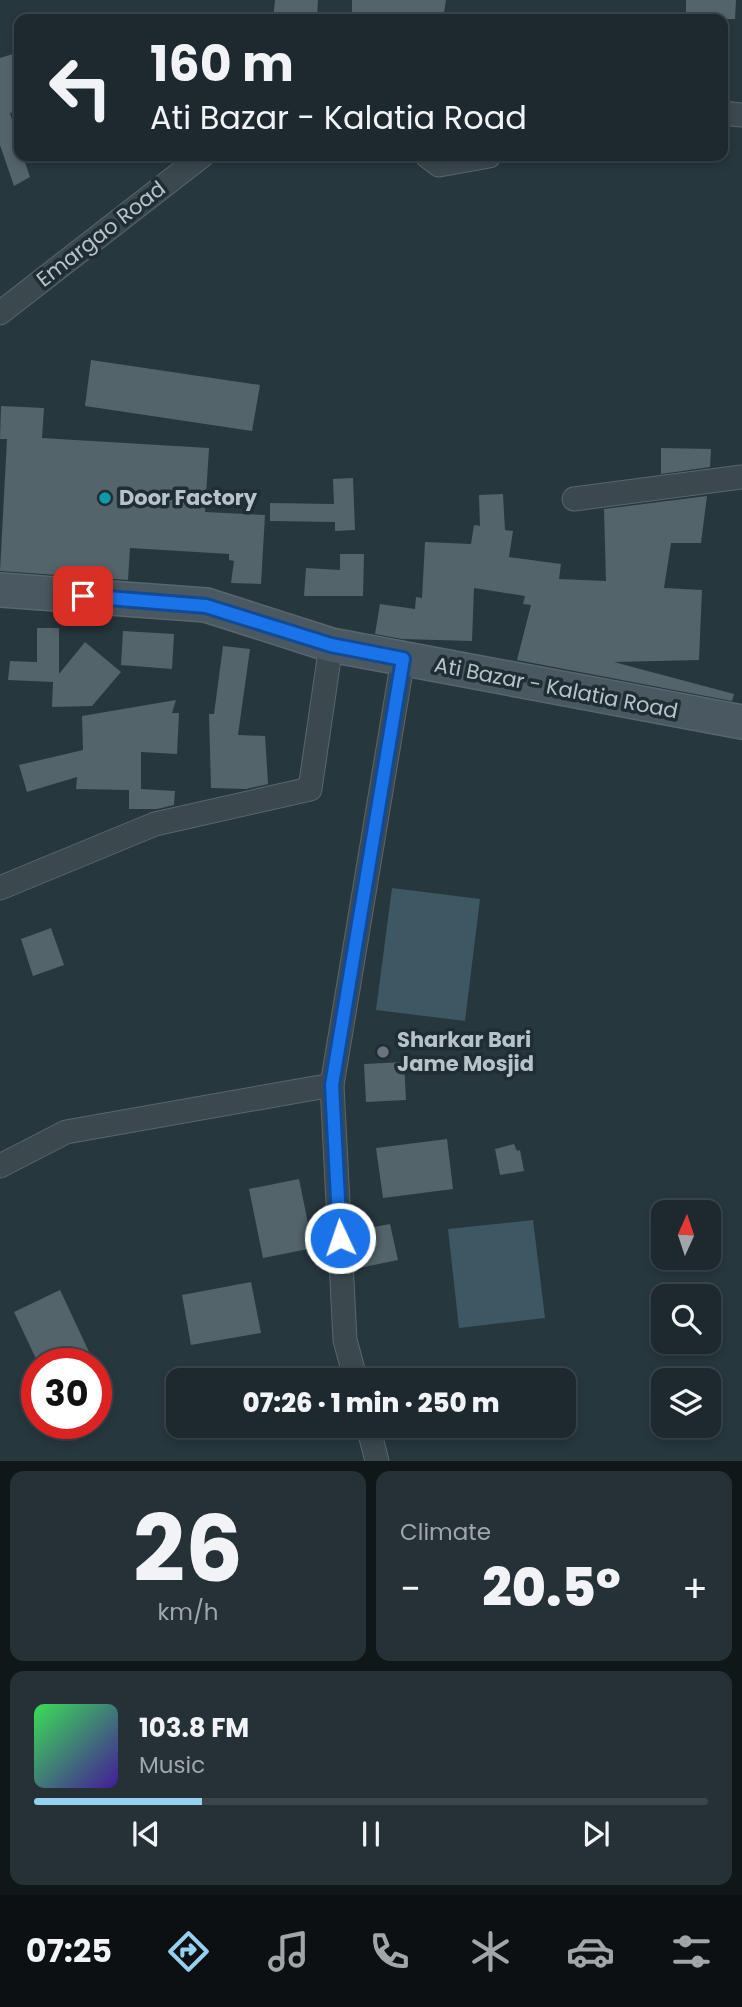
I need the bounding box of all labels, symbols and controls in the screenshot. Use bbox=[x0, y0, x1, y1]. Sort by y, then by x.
text: 160 m bbox=[150, 30, 294, 98]
icon: left bbox=[35, 42, 126, 133]
text: Ati Bazar - Kalatia Road bbox=[150, 95, 527, 140]
street label: Emargao Road bbox=[30, 174, 171, 293]
place label: Door Factory bbox=[119, 483, 258, 512]
marker: Door Factory bbox=[97, 490, 113, 506]
pin bbox=[53, 566, 113, 626]
icon: arrive bbox=[64, 577, 102, 615]
street label: Ati Bazar - Kalatia Road bbox=[432, 650, 680, 725]
place label: Sharkar Bari Jame Mosjid bbox=[397, 1025, 534, 1078]
marker: Sharkar Bari Jame Mosjid bbox=[375, 1044, 391, 1060]
north arrow bbox=[651, 1200, 721, 1270]
map controls bbox=[651, 1200, 721, 1438]
position arrow bbox=[303, 1201, 377, 1275]
button: search bbox=[651, 1284, 721, 1354]
speed limit sign: 30 bbox=[21, 1348, 112, 1439]
button: layers bbox=[651, 1368, 721, 1438]
text: 07:26 · 1 min · 250 m bbox=[243, 1385, 499, 1421]
text: 26 bbox=[133, 1485, 243, 1613]
text: Climate bbox=[400, 1516, 491, 1548]
text: 20.5° bbox=[482, 1551, 621, 1624]
text: − bbox=[400, 1562, 421, 1615]
text: + bbox=[682, 1562, 708, 1615]
text: km/h bbox=[157, 1596, 219, 1628]
text: 103.8 FM bbox=[139, 1710, 249, 1746]
text: Music bbox=[139, 1749, 205, 1781]
icon: previous bbox=[127, 1815, 165, 1853]
icon: pause bbox=[352, 1815, 390, 1853]
icon: next bbox=[577, 1815, 615, 1853]
icon: directions bbox=[164, 1927, 213, 1976]
icon: music bbox=[264, 1927, 313, 1976]
icon: phone bbox=[365, 1927, 414, 1976]
icon: climate bbox=[466, 1927, 515, 1976]
icon: car bbox=[566, 1927, 615, 1976]
icon: filters bbox=[667, 1927, 716, 1976]
text: 07:25 bbox=[26, 1928, 112, 1973]

